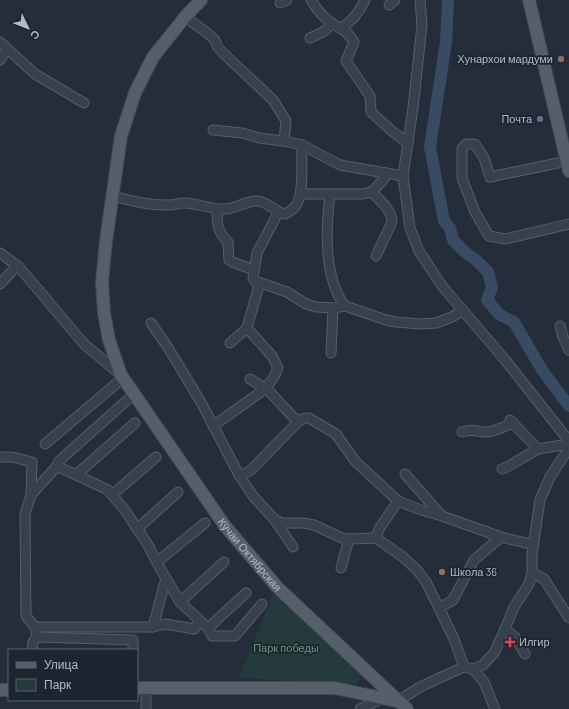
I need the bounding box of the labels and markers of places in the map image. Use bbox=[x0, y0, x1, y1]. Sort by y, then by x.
place label: Хунархои мардуми bbox=[457, 52, 553, 65]
marker: Хунархои мардуми bbox=[556, 54, 566, 64]
place label: Почта bbox=[501, 112, 533, 125]
marker: Почта bbox=[535, 114, 545, 124]
place label: Школа 36 bbox=[450, 565, 497, 578]
marker: Школа 36 bbox=[437, 567, 447, 577]
place label: Илгир bbox=[519, 635, 550, 648]
marker: Илгир bbox=[504, 636, 516, 648]

